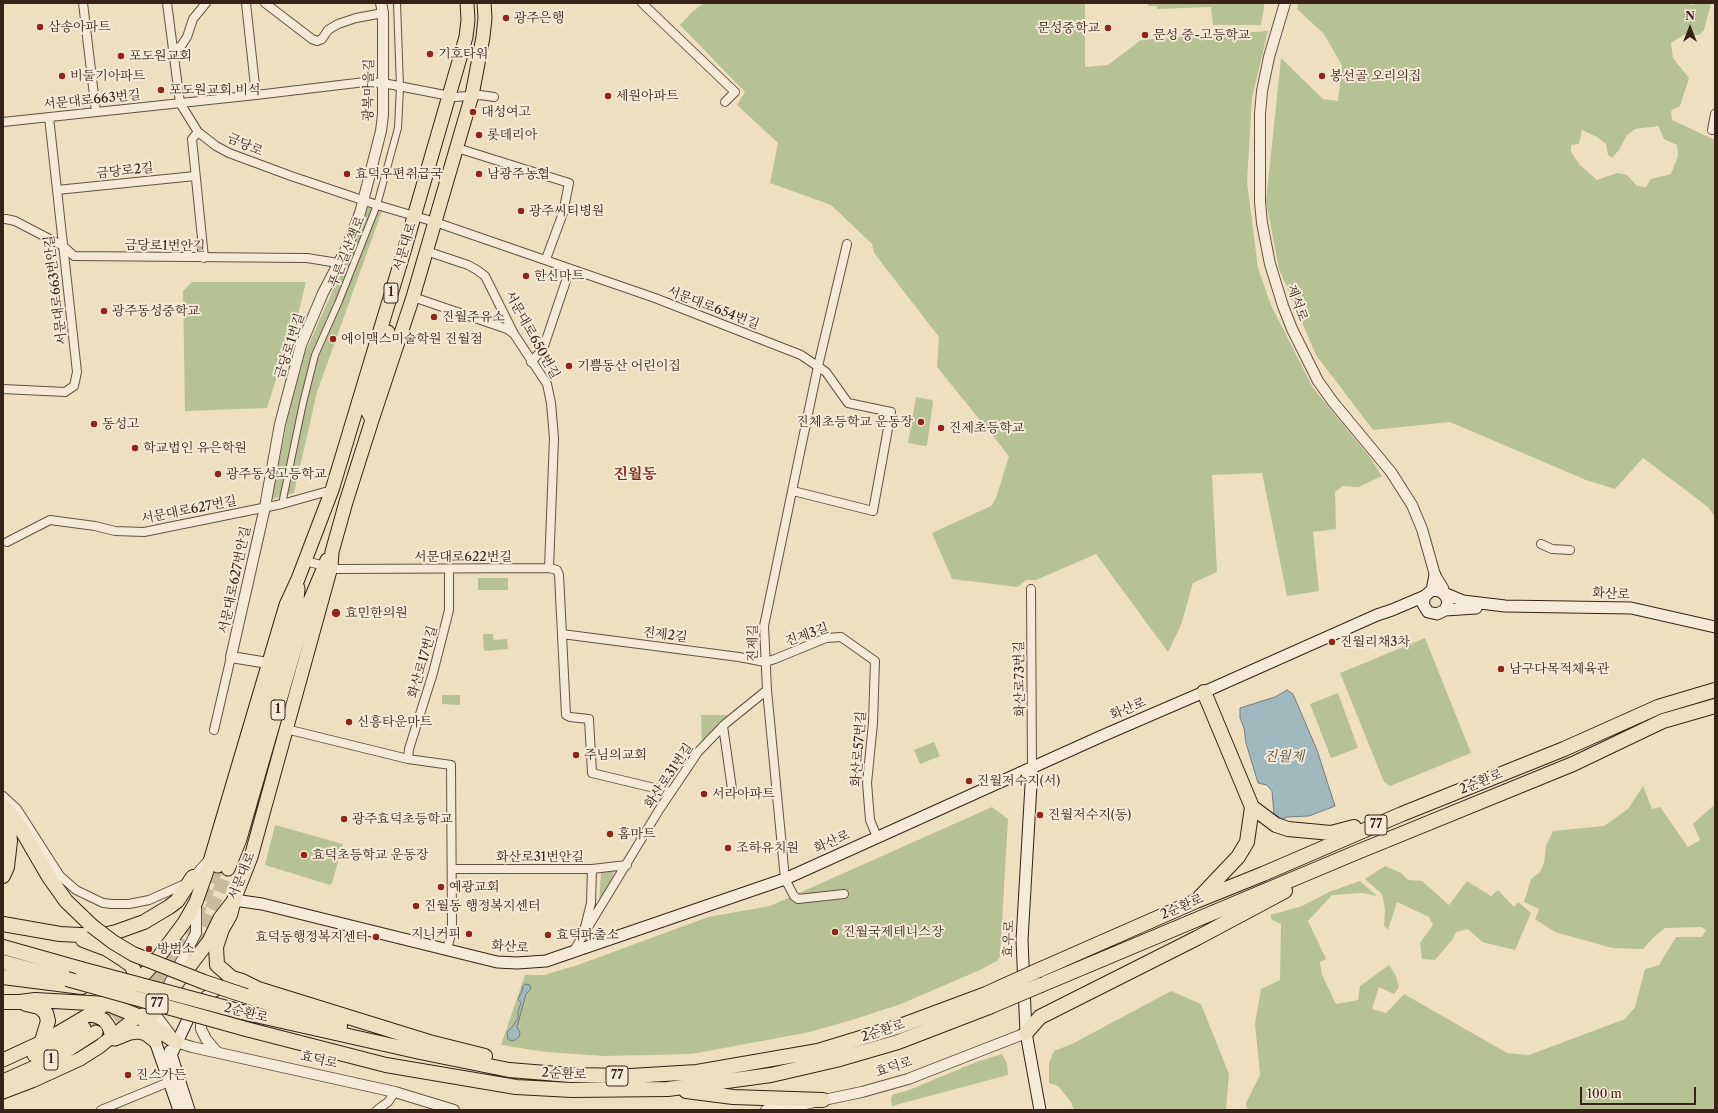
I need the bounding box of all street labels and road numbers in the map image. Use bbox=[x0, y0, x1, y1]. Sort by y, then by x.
street label: 광복마을길 bbox=[361, 58, 377, 122]
street label: 서문대로663번길 bbox=[43, 87, 141, 113]
street label: 금당로 bbox=[225, 130, 265, 160]
street label: 금당로2길 bbox=[95, 160, 155, 182]
street label: 푸른길산책로 bbox=[326, 214, 368, 290]
street label: 서문대로 bbox=[390, 221, 420, 273]
street label: 서문대로663번안길 bbox=[42, 234, 70, 346]
street label: 금당로1번안길 bbox=[124, 237, 206, 255]
road number: 1 bbox=[384, 283, 398, 303]
street label: 서문대로654번길 bbox=[665, 283, 761, 333]
street label: 제석로 bbox=[1283, 283, 1311, 323]
street label: 서문대로650번길 bbox=[501, 288, 563, 382]
street label: 금당로1번길 bbox=[272, 311, 308, 381]
street label: 서문대로627번길 bbox=[140, 493, 238, 527]
street label: 서문대로627번안길 bbox=[216, 525, 254, 635]
street label: 서문대로622번길 bbox=[414, 549, 512, 565]
street label: 화산로 bbox=[1592, 585, 1630, 603]
street label: 진제3길 bbox=[783, 620, 831, 650]
street label: 화산로17번길 bbox=[405, 624, 441, 700]
street label: 진제길 bbox=[745, 624, 761, 662]
street label: 진제2길 bbox=[642, 625, 688, 645]
street label: 화산로73번길 bbox=[1012, 641, 1028, 717]
street label: 화산로 bbox=[1108, 694, 1148, 724]
road number: 1 bbox=[271, 700, 285, 720]
street label: 화산로57번길 bbox=[849, 710, 869, 788]
street label: 화산로31번길 bbox=[641, 740, 697, 812]
street label: 2순환로 bbox=[1457, 766, 1505, 798]
road number: 77 bbox=[1365, 815, 1387, 835]
street label: 화산로 bbox=[812, 827, 852, 857]
street label: 화산로31번안길 bbox=[496, 849, 584, 865]
street label: 서문대로 bbox=[225, 850, 259, 902]
street label: 2순환로 bbox=[1158, 891, 1206, 923]
street label: 효우로 bbox=[1001, 920, 1017, 958]
street label: 화산로 bbox=[491, 938, 529, 956]
road number: 77 bbox=[146, 994, 168, 1014]
street label: 2순환로 bbox=[222, 1000, 270, 1026]
street label: 2순환로 bbox=[859, 1017, 907, 1045]
street label: 효덕로 bbox=[299, 1048, 339, 1072]
road number: 1 bbox=[44, 1050, 58, 1070]
street label: 효덕로 bbox=[874, 1054, 914, 1080]
street label: 2순환로 bbox=[541, 1065, 587, 1083]
road number: 77 bbox=[606, 1066, 628, 1086]

